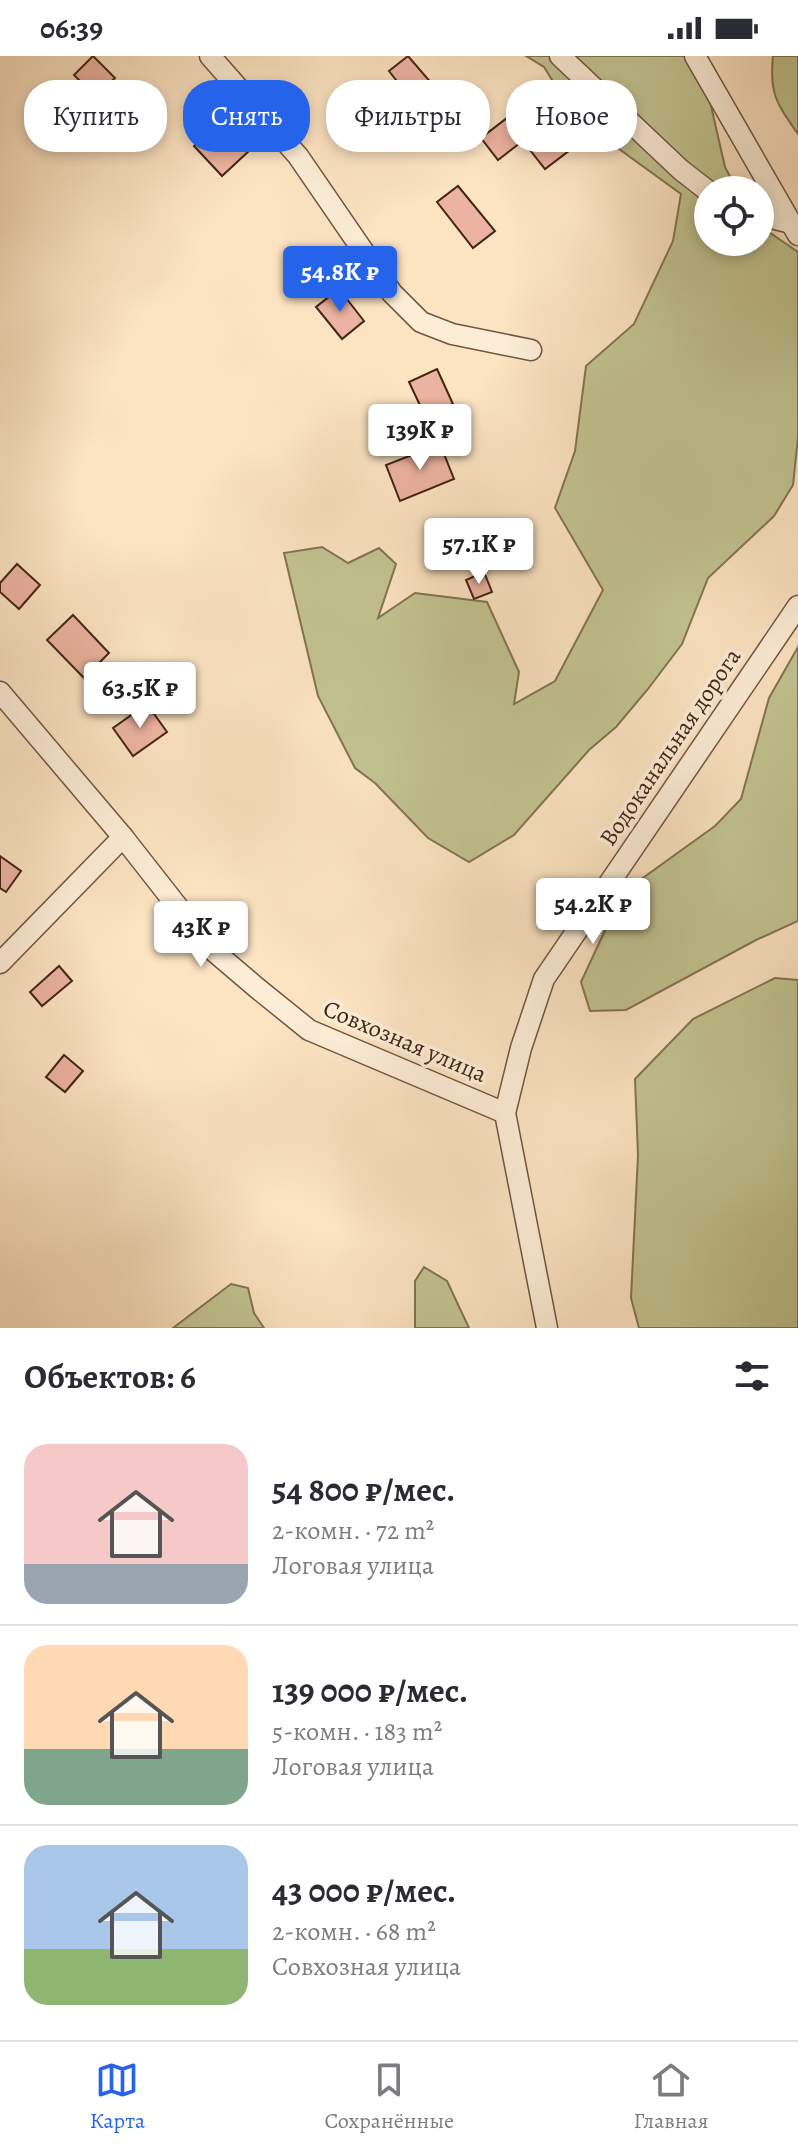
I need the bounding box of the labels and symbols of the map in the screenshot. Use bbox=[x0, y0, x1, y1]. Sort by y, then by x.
pin: 54.8K ₽ bbox=[266, 246, 414, 314]
pin: 139K ₽ bbox=[355, 404, 485, 472]
pin: 57.1K ₽ bbox=[405, 518, 553, 586]
street label: Водоканальная дорога bbox=[592, 642, 748, 852]
pin: 63.5K ₽ bbox=[66, 662, 214, 730]
pin: 54.2K ₽ bbox=[519, 878, 667, 946]
pin: 43K ₽ bbox=[145, 901, 257, 969]
street label: Совхозная улица bbox=[318, 992, 492, 1090]

